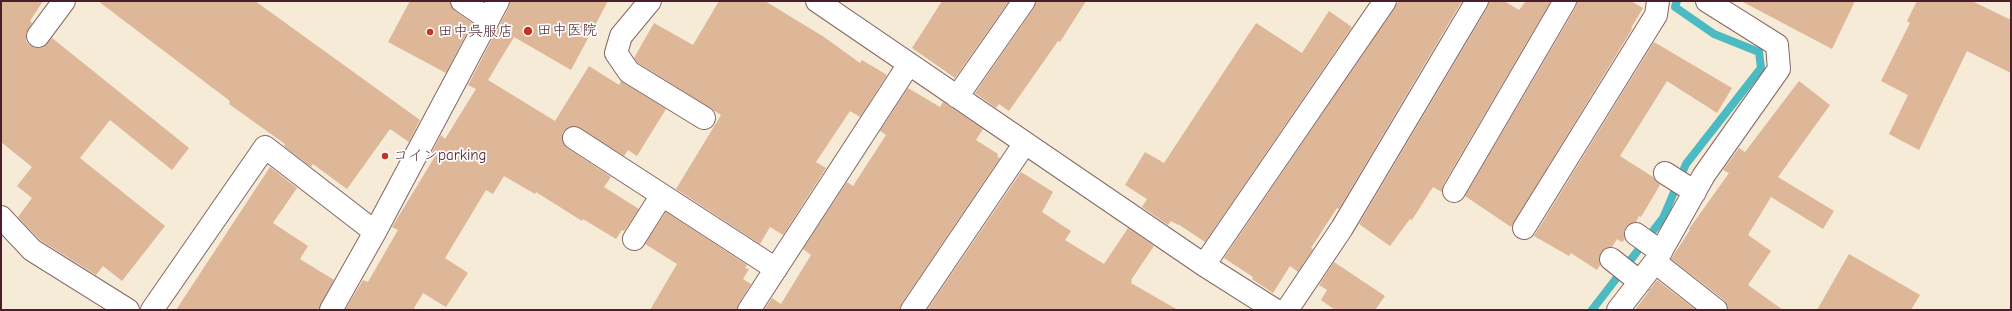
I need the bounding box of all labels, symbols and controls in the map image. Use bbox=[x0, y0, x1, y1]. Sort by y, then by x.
place label: 田中医院 bbox=[537, 22, 597, 40]
place label: 田中呉服店 bbox=[438, 23, 513, 41]
marker: 田中医院 bbox=[522, 25, 534, 37]
marker: 田中呉服店 bbox=[425, 27, 435, 37]
place label: コインparking bbox=[393, 147, 487, 165]
marker: コインparking bbox=[380, 151, 390, 161]

